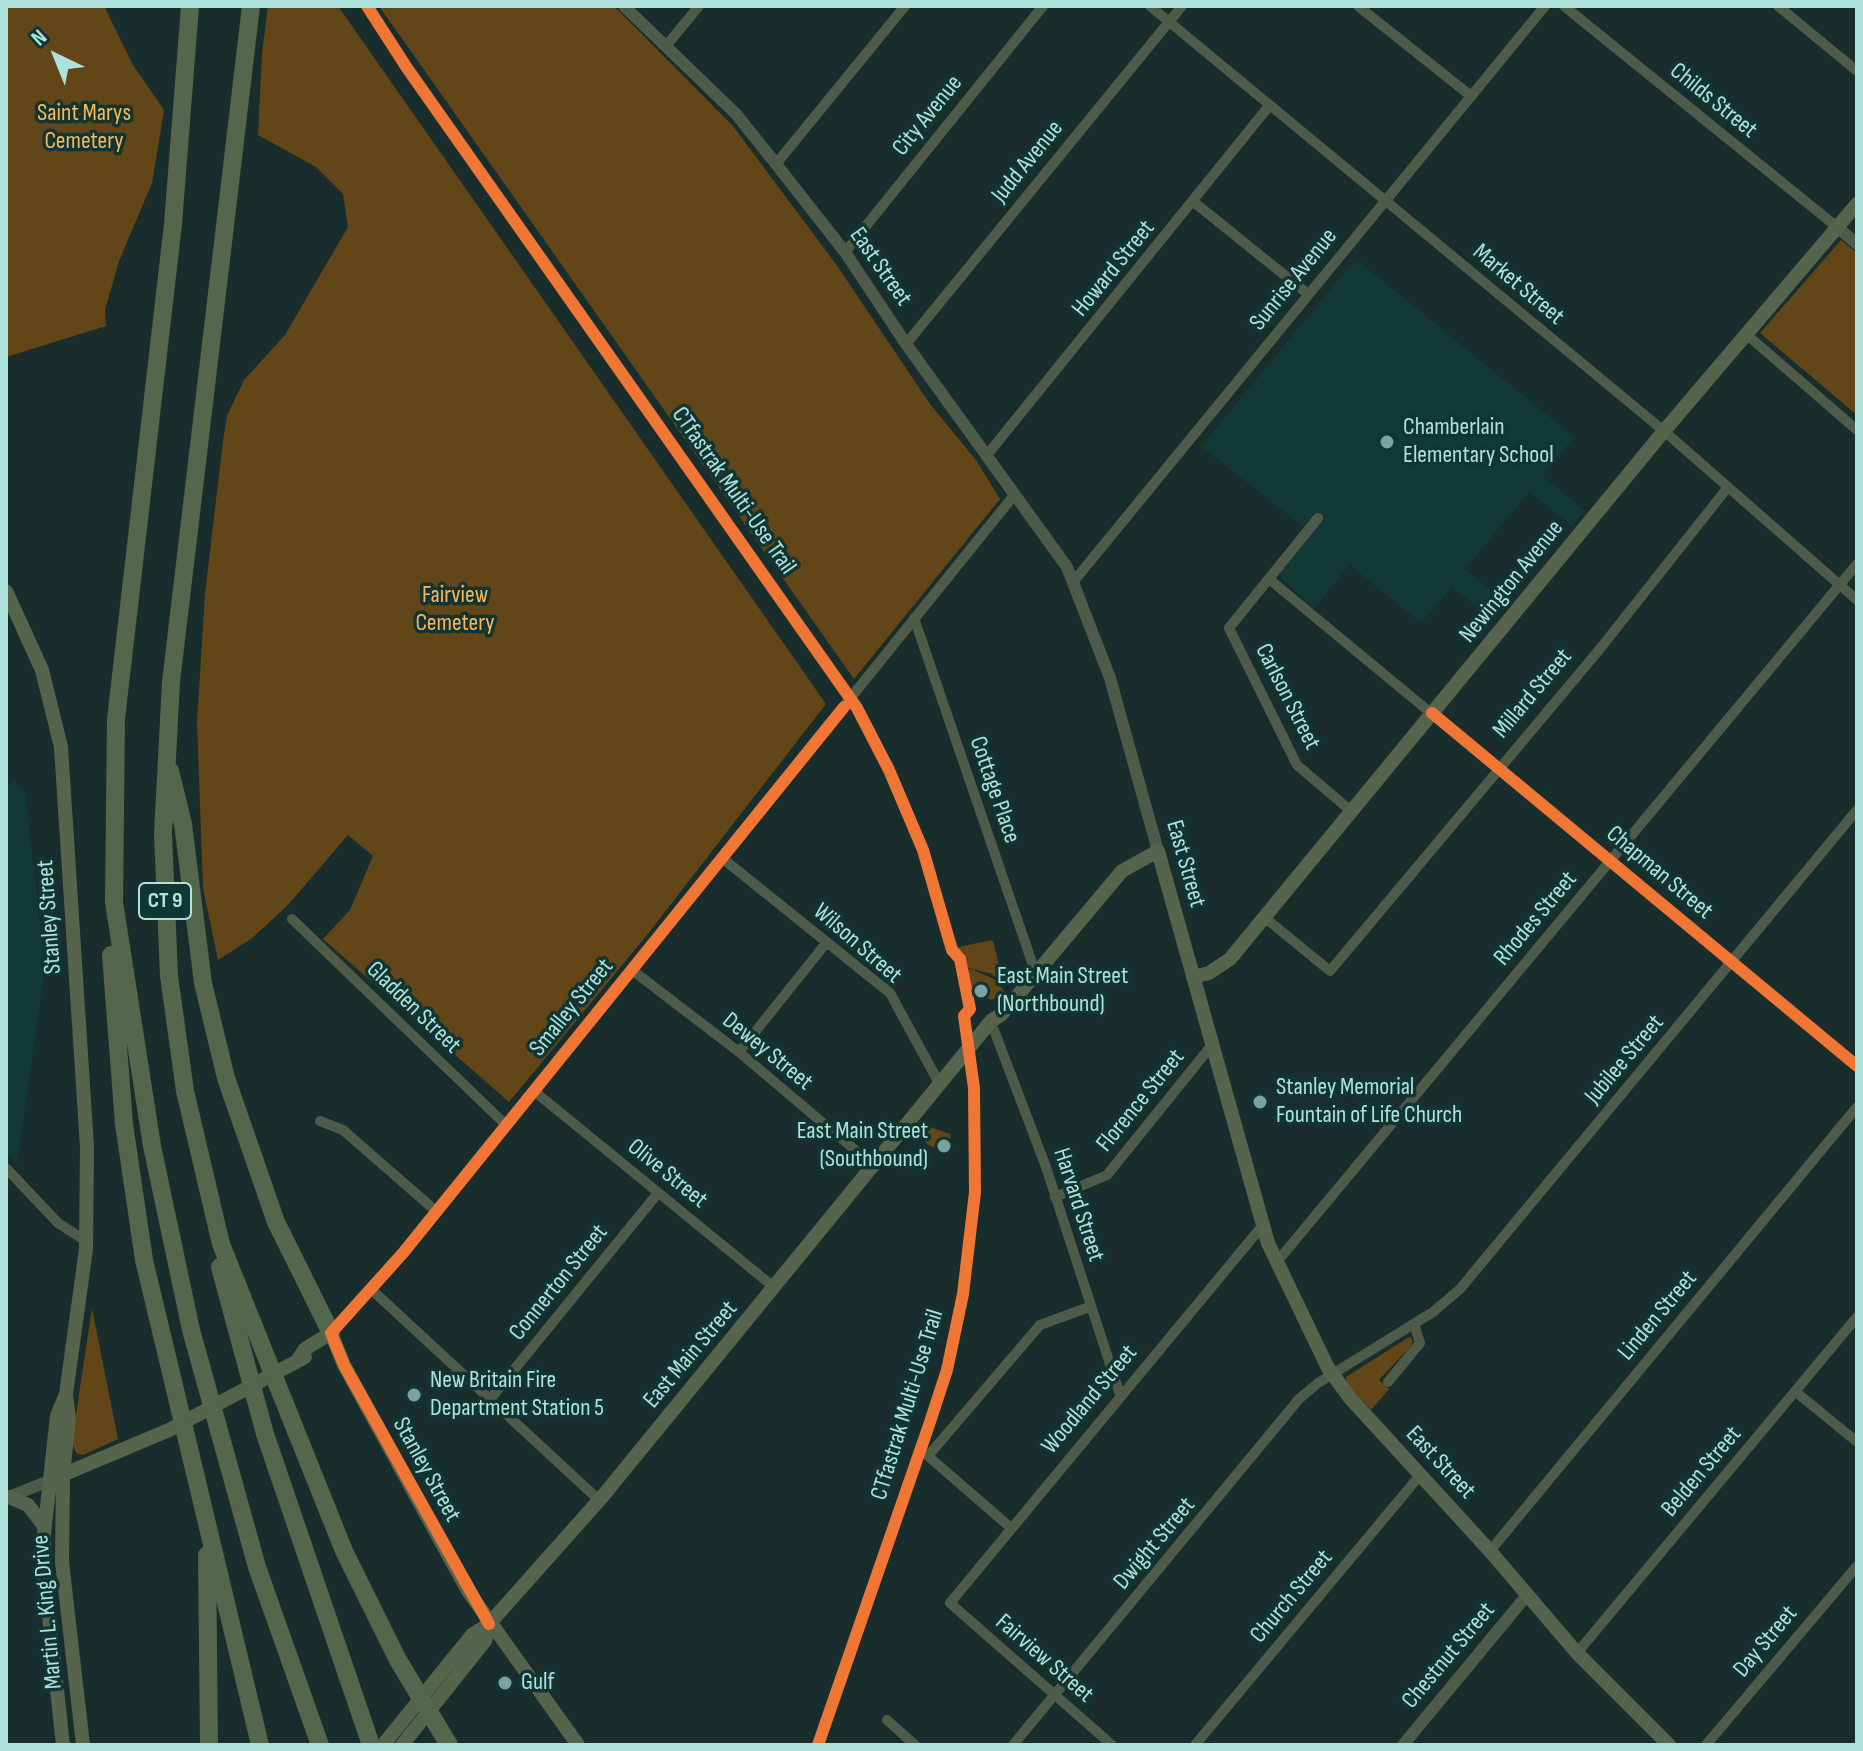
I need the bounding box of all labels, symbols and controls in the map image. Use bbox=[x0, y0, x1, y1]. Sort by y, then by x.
north arrow bbox=[16, 16, 96, 96]
text: N bbox=[26, 24, 53, 52]
street label: Childs Street bbox=[1664, 57, 1762, 145]
street label: City Avenue bbox=[887, 70, 969, 162]
park label: Saint Marys Cemetery bbox=[37, 100, 131, 156]
street label: Judd Avenue bbox=[986, 115, 1070, 209]
street label: Howard Street bbox=[1066, 215, 1162, 323]
street label: East Street bbox=[843, 222, 917, 312]
street label: Sunrise Avenue bbox=[1244, 223, 1344, 337]
street label: Market Street bbox=[1466, 238, 1570, 332]
street label: CTfastrak Multi-Use Trail bbox=[664, 402, 802, 580]
place label: Chamberlain Elementary School bbox=[1403, 414, 1554, 470]
marker: Chamberlain Elementary School bbox=[1378, 433, 1396, 451]
street label: Newington Avenue bbox=[1454, 515, 1570, 649]
park label: Fairview Cemetery bbox=[415, 582, 495, 638]
street label: Carlson Street bbox=[1248, 639, 1326, 755]
street label: Millard Street bbox=[1487, 643, 1579, 745]
street label: Cottage Place bbox=[962, 733, 1026, 847]
street label: East Street bbox=[1159, 817, 1211, 911]
street label: Chapman Street bbox=[1600, 820, 1718, 926]
street label: Stanley Street bbox=[32, 859, 68, 975]
street label: Rhodes Street bbox=[1488, 866, 1584, 972]
road number: CT 9 bbox=[139, 883, 191, 919]
street label: Wilson Street bbox=[807, 898, 907, 990]
street label: Smalley Street bbox=[524, 953, 620, 1063]
street label: Gladden Street bbox=[360, 956, 466, 1060]
place label: East Main Street (Northbound) bbox=[997, 963, 1128, 1019]
marker: East Main Street (Northbound) bbox=[972, 982, 990, 1000]
street label: Dewey Street bbox=[716, 1007, 818, 1097]
street label: Jubilee Street bbox=[1579, 1010, 1671, 1110]
street label: Florence Street bbox=[1091, 1044, 1191, 1158]
place label: Stanley Memorial Fountain of Life Church bbox=[1276, 1074, 1462, 1130]
marker: Stanley Memorial Fountain of Life Church bbox=[1251, 1093, 1269, 1111]
place label: East Main Street (Southbound) bbox=[797, 1118, 928, 1174]
street label: Olive Street bbox=[621, 1133, 713, 1215]
marker: East Main Street (Southbound) bbox=[935, 1137, 953, 1155]
street label: Harvard Street bbox=[1046, 1145, 1110, 1265]
street label: Connerton Street bbox=[504, 1219, 614, 1347]
street label: Linden Street bbox=[1612, 1265, 1704, 1367]
street label: East Main Street bbox=[638, 1295, 744, 1415]
street label: CTfastrak Multi-Use Trail bbox=[865, 1306, 951, 1504]
street label: Woodland Street bbox=[1036, 1340, 1144, 1460]
place label: New Britain Fire Department Station 5 bbox=[430, 1367, 604, 1423]
marker: New Britain Fire Department Station 5 bbox=[405, 1386, 423, 1404]
street label: Stanley Street bbox=[386, 1413, 466, 1527]
street label: East Street bbox=[1399, 1421, 1481, 1505]
street label: Belden Street bbox=[1656, 1421, 1748, 1523]
street label: Dwight Street bbox=[1108, 1492, 1202, 1596]
street label: Martin L. King Drive bbox=[27, 1534, 69, 1690]
street label: Church Street bbox=[1245, 1545, 1339, 1649]
street label: Chestnut Street bbox=[1396, 1597, 1502, 1715]
street label: Day Street bbox=[1728, 1600, 1804, 1684]
street label: Fairview Street bbox=[989, 1609, 1099, 1709]
place label: Gulf bbox=[521, 1669, 554, 1697]
marker: Gulf bbox=[496, 1674, 514, 1692]

